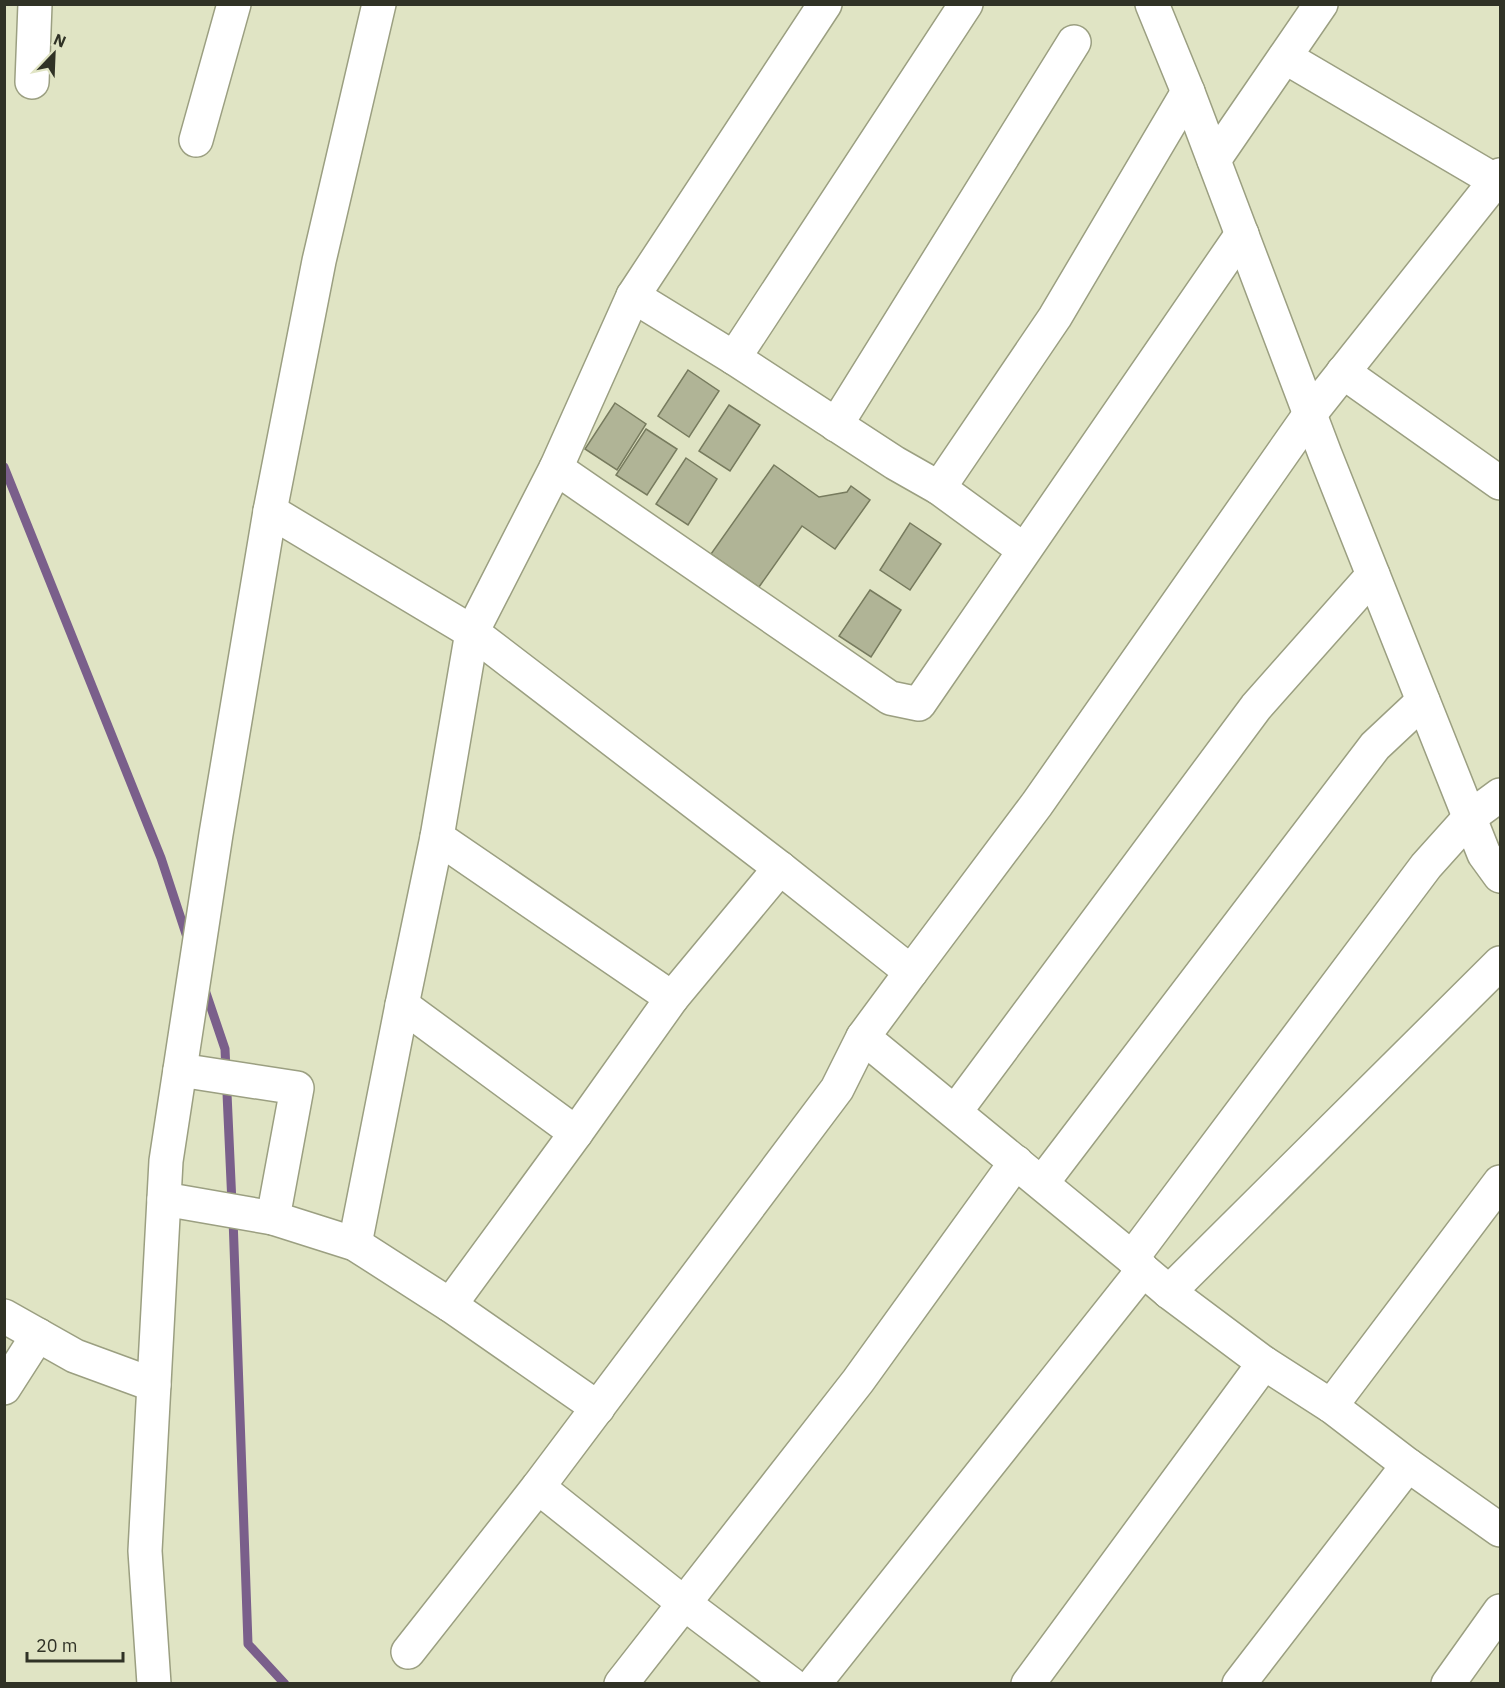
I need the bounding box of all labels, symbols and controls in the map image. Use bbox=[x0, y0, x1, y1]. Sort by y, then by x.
north arrow bbox=[24, 24, 84, 84]
text: N bbox=[51, 29, 69, 52]
scale bar bbox=[27, 1625, 123, 1663]
text: 20 m bbox=[36, 1634, 78, 1657]

